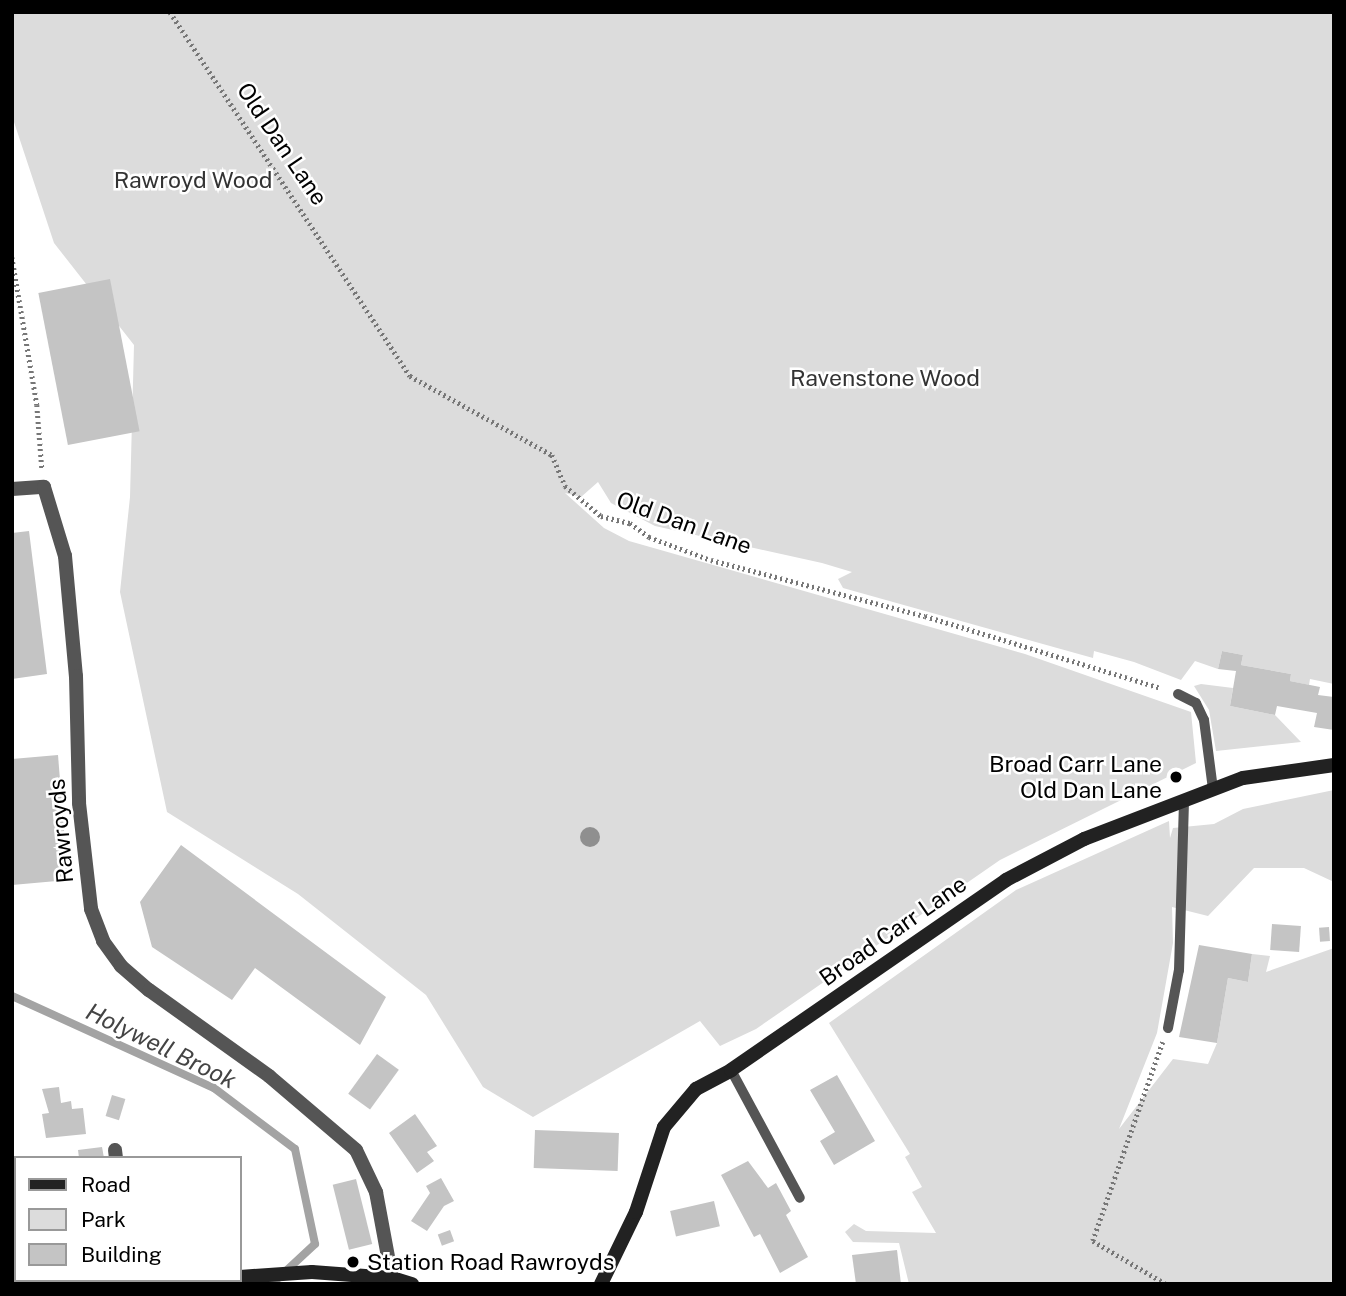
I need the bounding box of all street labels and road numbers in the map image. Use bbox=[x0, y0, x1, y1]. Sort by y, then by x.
street label: Old Dan Lane bbox=[231, 77, 333, 211]
street label: Old Dan Lane bbox=[613, 486, 755, 560]
street label: Rawroyds bbox=[43, 778, 79, 884]
street label: Broad Carr Lane bbox=[814, 870, 972, 992]

